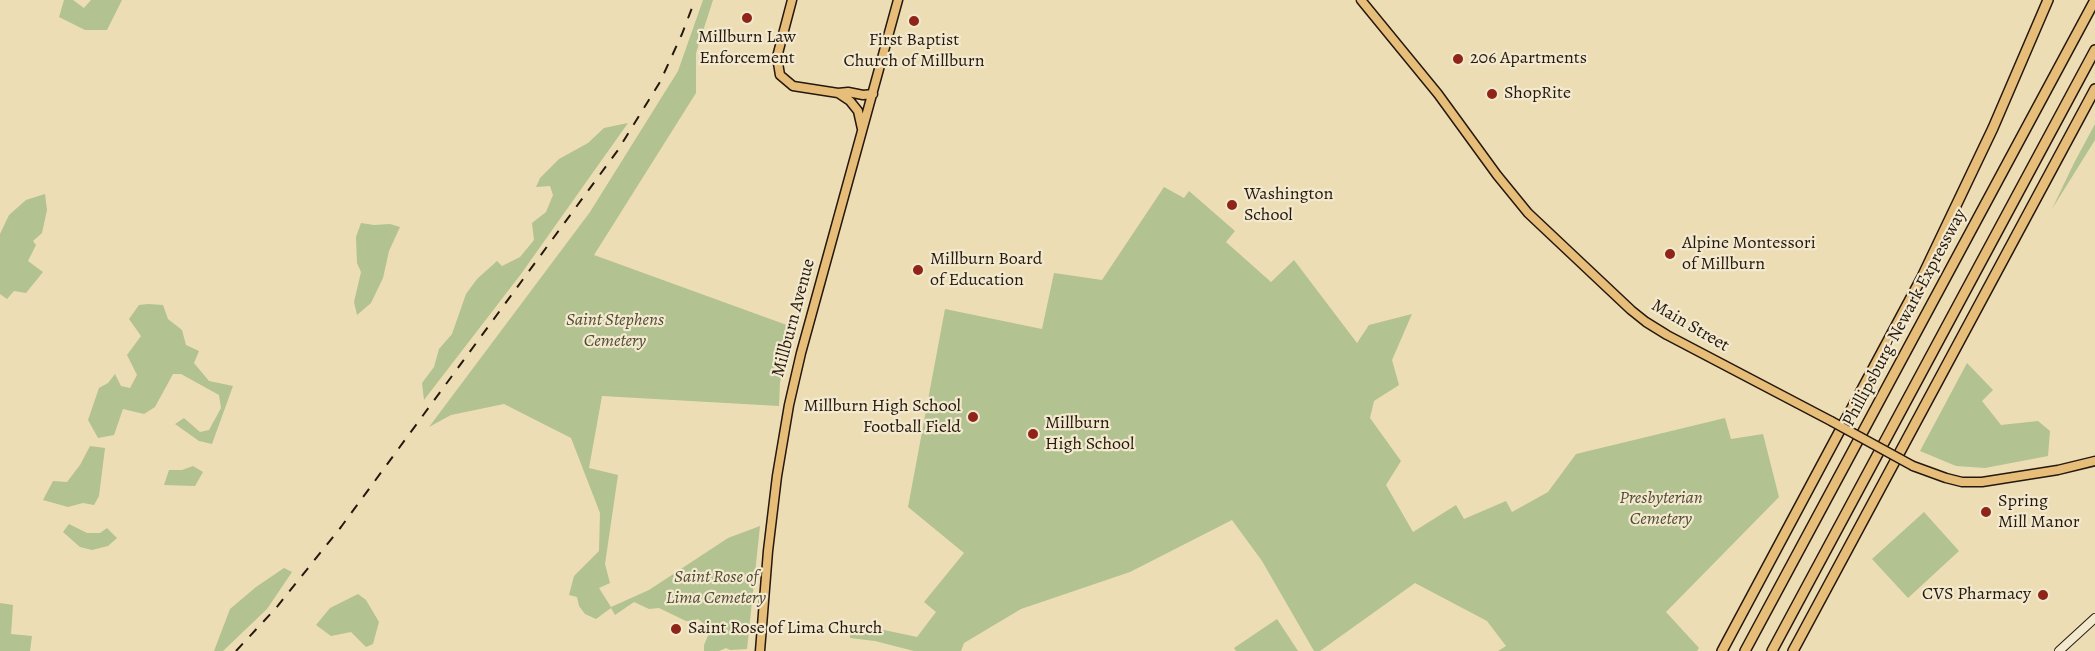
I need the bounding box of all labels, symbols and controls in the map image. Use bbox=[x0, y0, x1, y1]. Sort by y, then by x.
marker: Millburn Law Enforcement bbox=[740, 11, 754, 25]
marker: First Baptist Church of Millburn bbox=[907, 14, 921, 28]
place label: Millburn Law Enforcement bbox=[698, 27, 796, 70]
place label: First Baptist Church of Millburn bbox=[843, 30, 985, 72]
place label: 206 Apartments bbox=[1470, 48, 1587, 70]
marker: 206 Apartments bbox=[1451, 52, 1465, 66]
place label: ShopRite bbox=[1504, 83, 1571, 105]
marker: ShopRite bbox=[1485, 87, 1499, 101]
place label: Washington School bbox=[1244, 184, 1333, 226]
marker: Washington School bbox=[1225, 198, 1239, 212]
street label: Phillipsburg-Newark Expressway bbox=[1838, 205, 1972, 431]
place label: Alpine Montessori of Millburn bbox=[1682, 233, 1816, 276]
marker: Alpine Montessori of Millburn bbox=[1663, 247, 1677, 261]
place label: Millburn Board of Education bbox=[930, 249, 1042, 292]
street label: Millburn Avenue bbox=[768, 256, 820, 380]
marker: Millburn Board of Education bbox=[911, 263, 925, 277]
street label: Main Street bbox=[1647, 295, 1733, 357]
park label: Saint Stephens Cemetery bbox=[566, 310, 664, 352]
place label: Millburn High School Football Field bbox=[803, 396, 961, 438]
marker: Millburn High School Football Field bbox=[966, 410, 980, 424]
place label: Millburn High School bbox=[1045, 413, 1134, 456]
marker: Millburn High School bbox=[1026, 427, 1040, 441]
park label: Presbyterian Cemetery bbox=[1619, 488, 1703, 530]
place label: Spring Mill Manor bbox=[1998, 491, 2080, 534]
marker: Spring Mill Manor bbox=[1979, 505, 1993, 519]
park label: Saint Rose of Lima Cemetery bbox=[666, 567, 766, 610]
place label: CVS Pharmacy bbox=[1922, 584, 2031, 606]
marker: CVS Pharmacy bbox=[2036, 588, 2050, 602]
place label: Saint Rose of Lima Church bbox=[688, 618, 882, 640]
marker: Saint Rose of Lima Church bbox=[669, 622, 683, 636]

